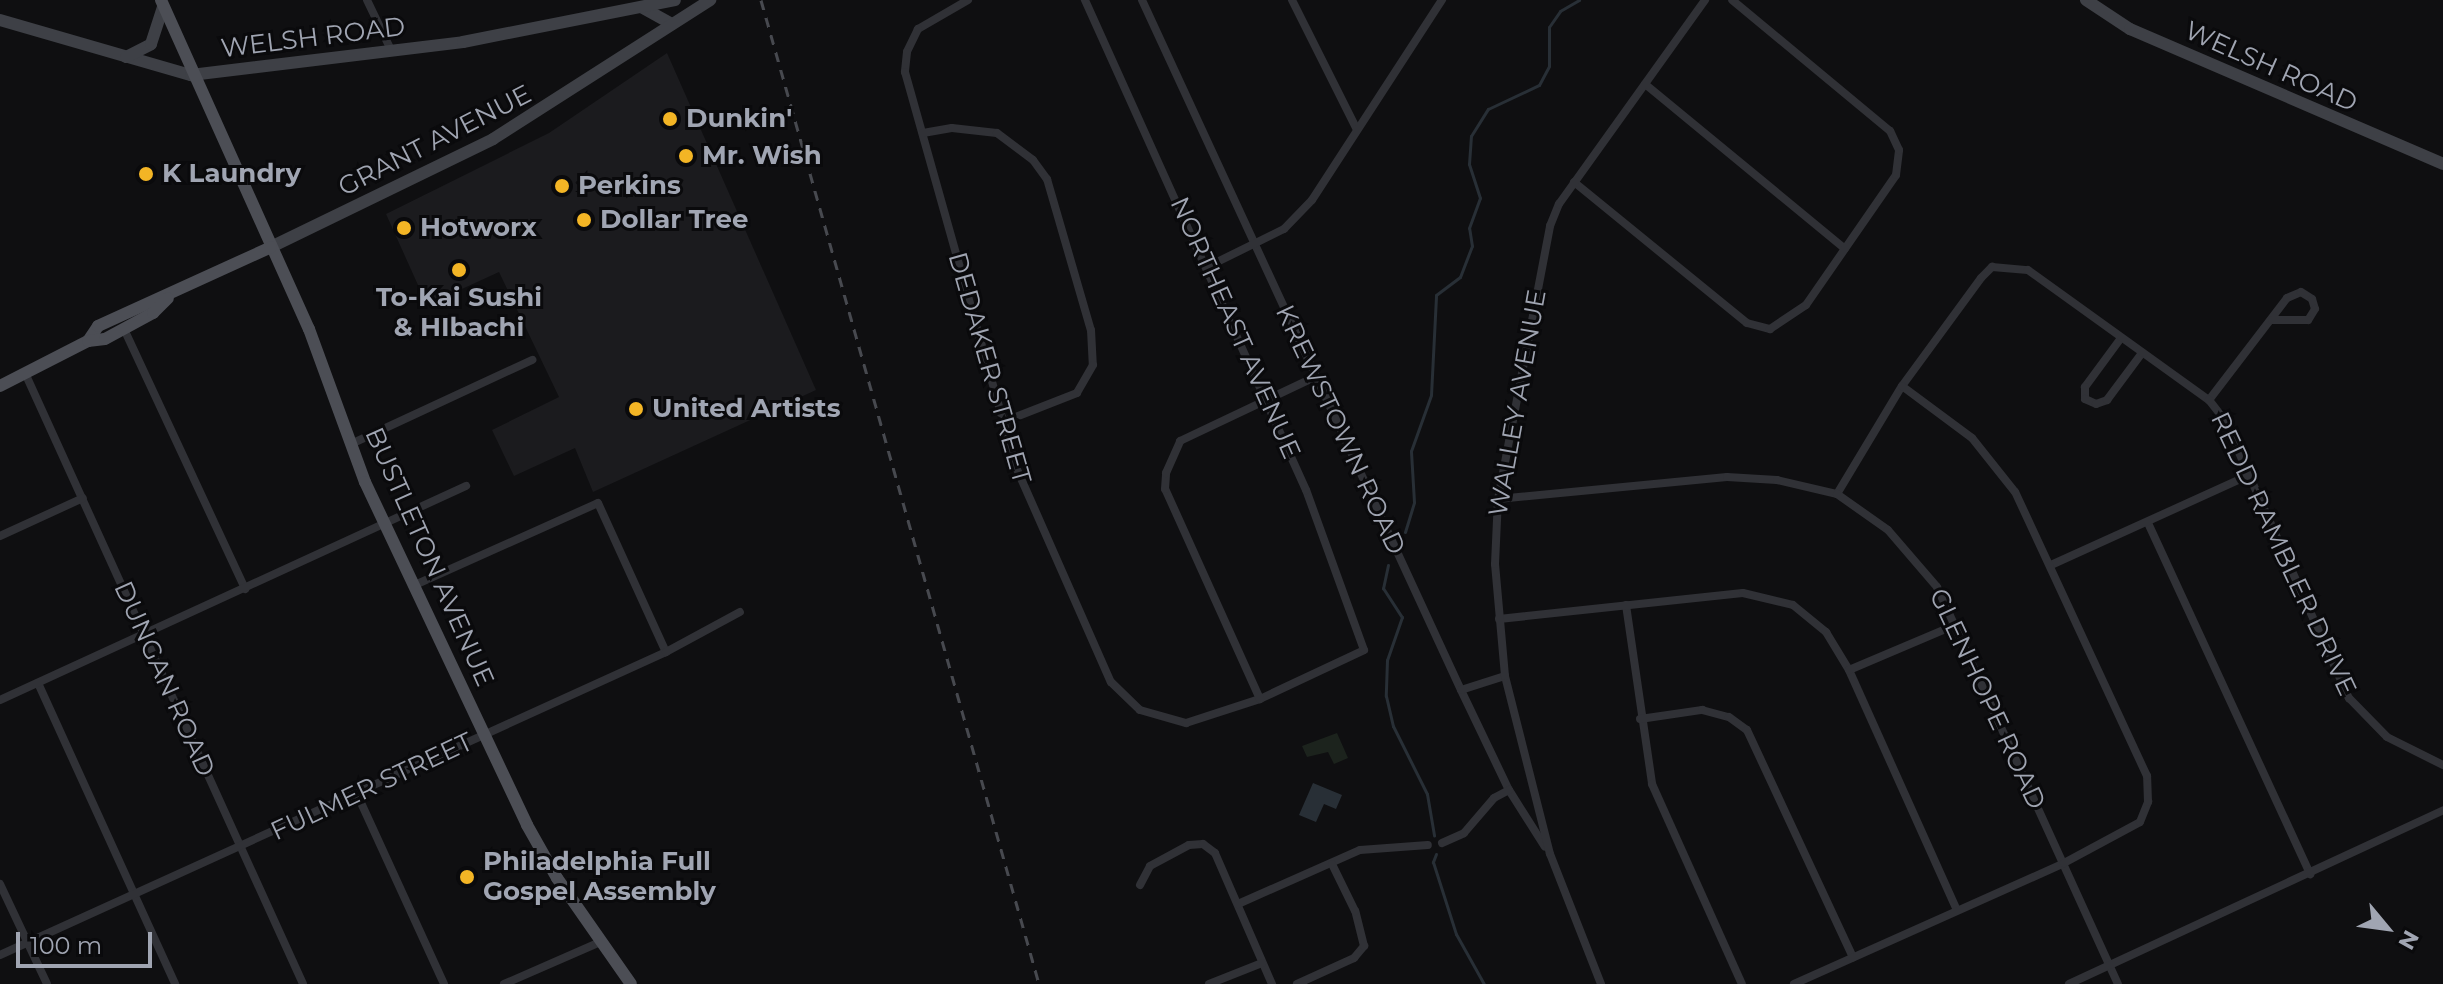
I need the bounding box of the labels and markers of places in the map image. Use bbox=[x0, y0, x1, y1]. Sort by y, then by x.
place label: Dunkin' bbox=[686, 103, 792, 135]
marker: Dunkin' bbox=[661, 110, 679, 128]
place label: Mr. Wish bbox=[702, 140, 822, 172]
marker: Mr. Wish bbox=[677, 147, 695, 165]
place label: K Laundry bbox=[162, 158, 301, 190]
marker: K Laundry bbox=[137, 165, 155, 183]
place label: Perkins bbox=[578, 170, 681, 202]
marker: Perkins bbox=[553, 177, 571, 195]
place label: Dollar Tree bbox=[600, 204, 748, 236]
marker: Dollar Tree bbox=[575, 211, 593, 229]
place label: Hotworx bbox=[420, 212, 537, 244]
marker: Hotworx bbox=[395, 219, 413, 237]
marker: To-Kai Sushi & HIbachi bbox=[450, 261, 468, 279]
place label: To-Kai Sushi & HIbachi bbox=[376, 282, 542, 344]
place label: United Artists bbox=[652, 393, 840, 425]
marker: United Artists bbox=[627, 400, 645, 418]
place label: Philadelphia Full Gospel Assembly bbox=[483, 846, 716, 908]
marker: Philadelphia Full Gospel Assembly bbox=[458, 868, 476, 886]

